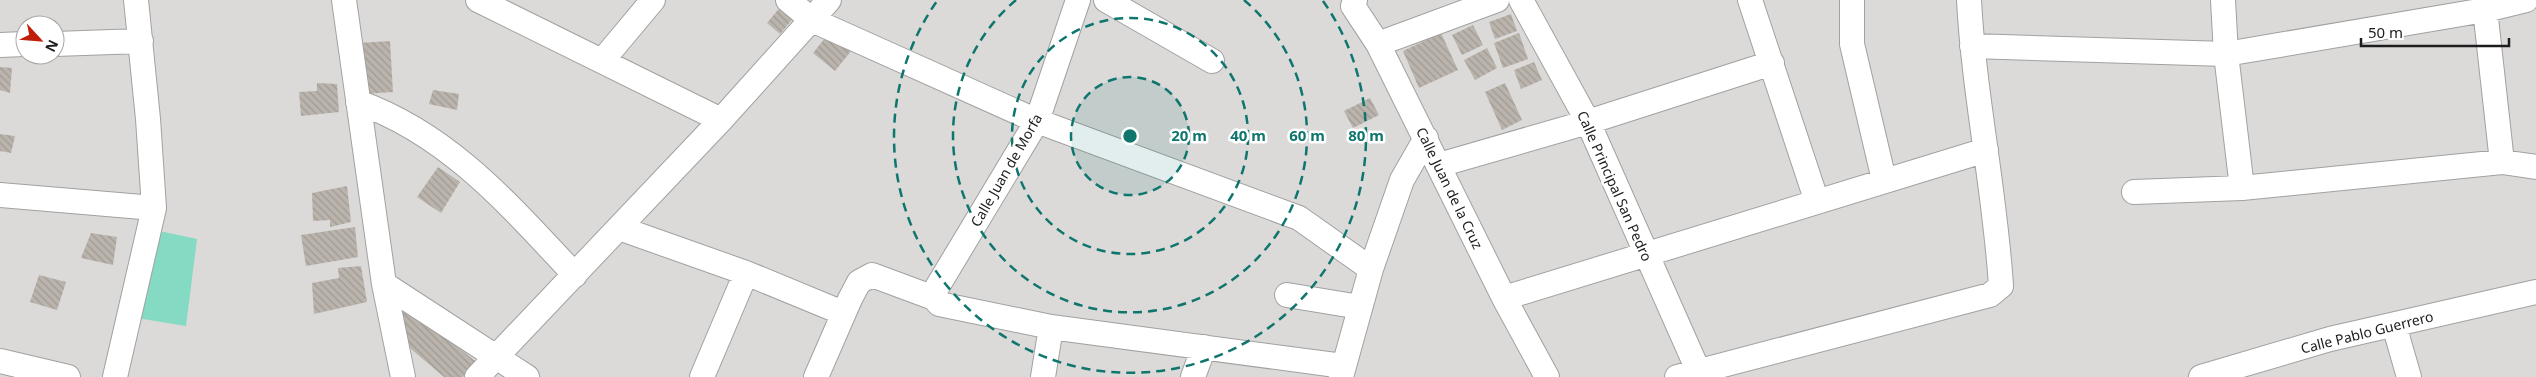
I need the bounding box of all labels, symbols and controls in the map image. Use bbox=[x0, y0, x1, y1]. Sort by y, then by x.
north arrow bbox=[15, 15, 65, 65]
scale bar bbox=[2361, 15, 2508, 47]
text: 50 m bbox=[2368, 22, 2403, 42]
text: N bbox=[41, 37, 63, 55]
street label: Calle Principal San Pedro bbox=[1573, 108, 1657, 264]
street label: Calle Juan de Morfa bbox=[966, 110, 1046, 230]
street label: Calle Juan de la Cruz bbox=[1412, 124, 1488, 252]
text: 20 m bbox=[1171, 125, 1207, 145]
text: 40 m bbox=[1230, 125, 1266, 145]
text: 60 m bbox=[1289, 125, 1325, 145]
text: 80 m bbox=[1348, 125, 1384, 145]
centre of rings bbox=[1121, 127, 1139, 145]
street label: Calle Pablo Guerrero bbox=[2299, 306, 2435, 358]

